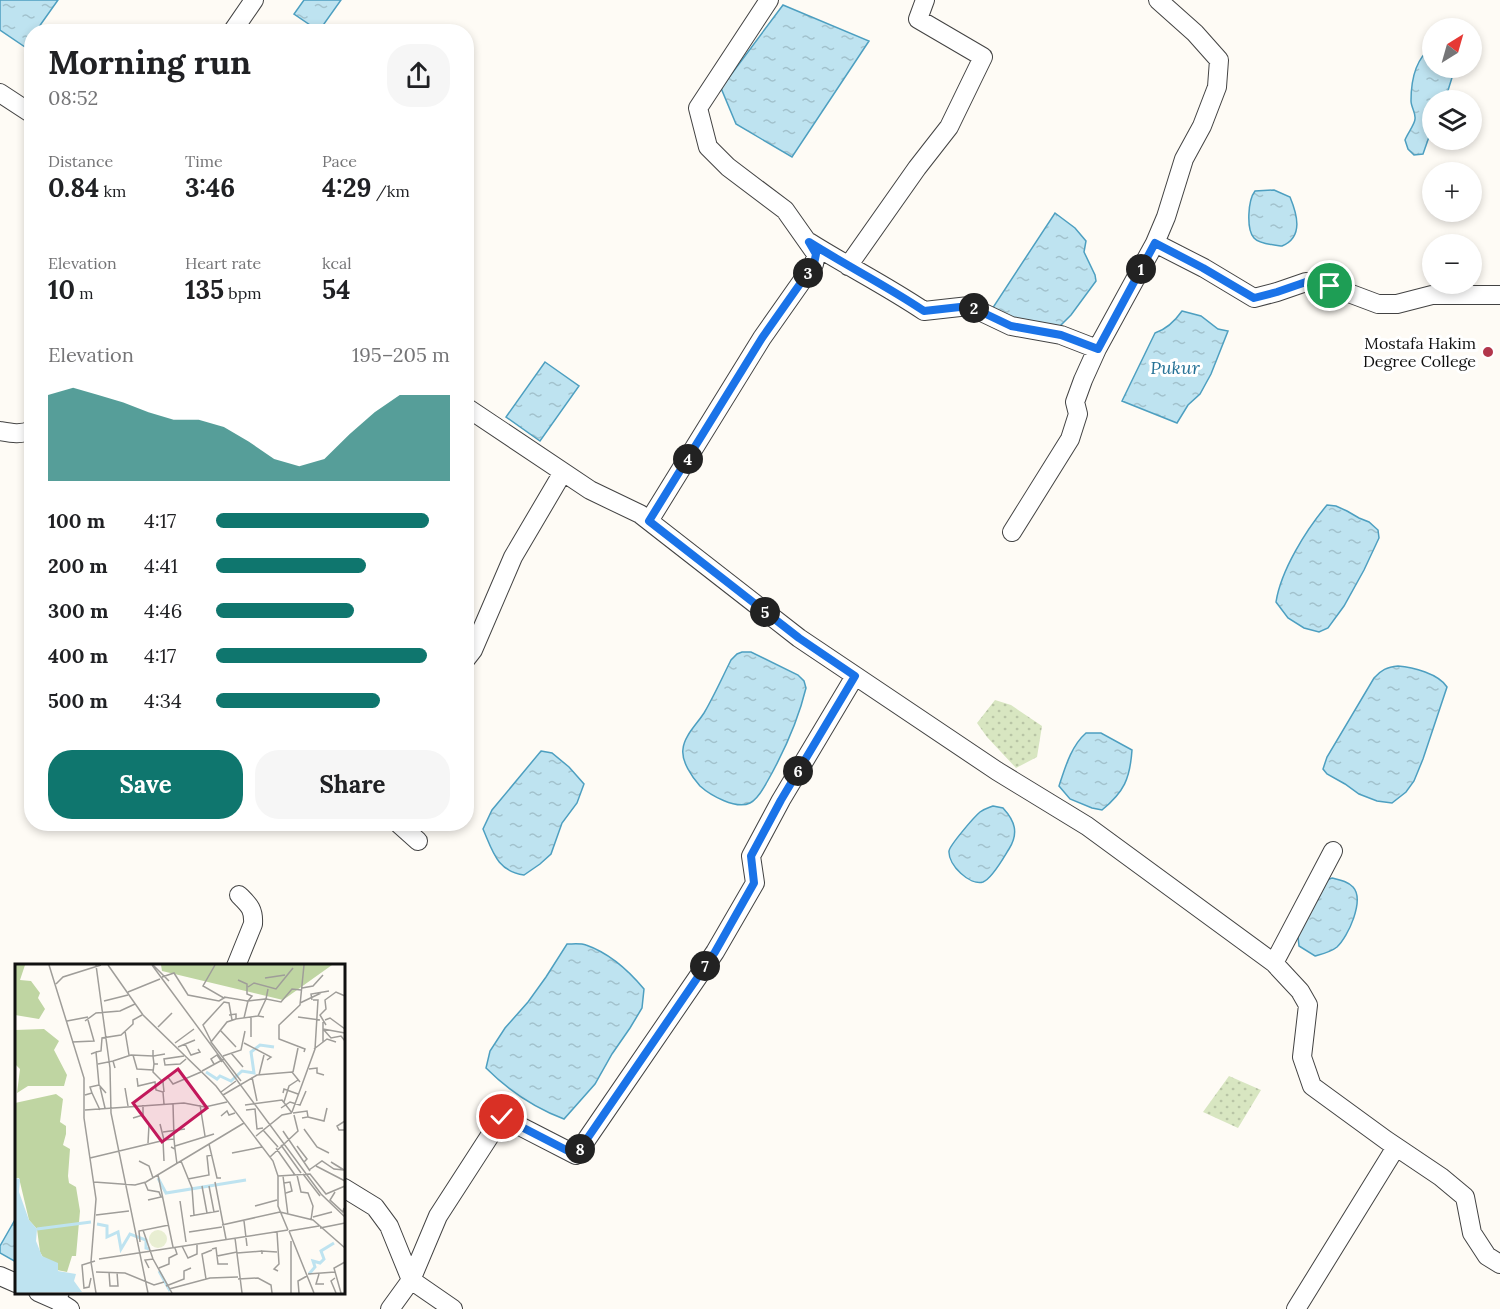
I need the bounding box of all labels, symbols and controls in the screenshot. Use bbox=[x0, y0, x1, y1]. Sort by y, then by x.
north arrow bbox=[1422, 18, 1482, 78]
map controls bbox=[1422, 18, 1482, 294]
text: Morning run bbox=[48, 41, 251, 83]
button: share bbox=[387, 44, 450, 107]
text: 08:52 bbox=[48, 85, 98, 110]
button: layers bbox=[1422, 90, 1482, 150]
text: Distance bbox=[48, 151, 113, 171]
text: Time bbox=[185, 151, 223, 171]
text: Pace bbox=[322, 151, 357, 171]
button: + bbox=[1422, 162, 1482, 222]
text: 0.84 bbox=[48, 171, 99, 204]
text: 3:46 bbox=[185, 171, 235, 204]
text: 4:29 bbox=[322, 171, 372, 204]
text: km bbox=[99, 181, 126, 201]
text: /km bbox=[372, 181, 410, 201]
button: − bbox=[1422, 234, 1482, 294]
text: Elevation bbox=[48, 253, 117, 273]
text: Heart rate bbox=[185, 253, 261, 273]
text: kcal bbox=[322, 253, 352, 273]
pin: 1 bbox=[1126, 254, 1156, 284]
pin: 3 bbox=[793, 258, 823, 288]
text: 1 bbox=[1138, 259, 1144, 279]
pin bbox=[1304, 260, 1355, 311]
text: 3 bbox=[804, 263, 812, 283]
icon: arrive bbox=[1313, 269, 1346, 302]
text: 10 bbox=[48, 273, 75, 306]
text: 135 bbox=[185, 273, 224, 306]
text: 54 bbox=[322, 273, 351, 306]
text: m bbox=[75, 283, 94, 303]
text: bpm bbox=[224, 283, 262, 303]
pin: 2 bbox=[959, 293, 989, 323]
text: 2 bbox=[970, 298, 978, 318]
place label: Mostafa Hakim Degree College bbox=[1363, 333, 1476, 371]
text: Elevation bbox=[48, 342, 134, 367]
text: 195–205 m bbox=[352, 342, 450, 367]
marker: Mostafa Hakim Degree College bbox=[1481, 345, 1495, 359]
water label: Pukur bbox=[1150, 356, 1201, 379]
pin: 4 bbox=[673, 444, 703, 474]
text: 4 bbox=[684, 449, 692, 469]
text: 100 m bbox=[48, 508, 105, 533]
text: 4:17 bbox=[144, 508, 176, 533]
text: 200 m bbox=[48, 553, 108, 578]
text: 4:41 bbox=[144, 553, 178, 578]
pin: 5 bbox=[750, 597, 780, 627]
text: 300 m bbox=[48, 598, 108, 623]
text: 4:46 bbox=[144, 598, 182, 623]
text: 5 bbox=[761, 602, 769, 622]
text: 400 m bbox=[48, 643, 108, 668]
text: 4:17 bbox=[144, 643, 176, 668]
text: 500 m bbox=[48, 688, 108, 713]
text: 4:34 bbox=[144, 688, 182, 713]
button: Save bbox=[48, 750, 243, 819]
button: Share bbox=[255, 750, 450, 819]
pin: 6 bbox=[783, 756, 813, 786]
text: 6 bbox=[793, 761, 803, 781]
pin: 7 bbox=[690, 951, 720, 981]
text: 7 bbox=[701, 956, 709, 976]
inset map bbox=[15, 964, 345, 1294]
pin bbox=[476, 1091, 527, 1142]
icon: check bbox=[485, 1100, 518, 1133]
pin: 8 bbox=[565, 1134, 595, 1164]
text: 8 bbox=[575, 1139, 585, 1159]

